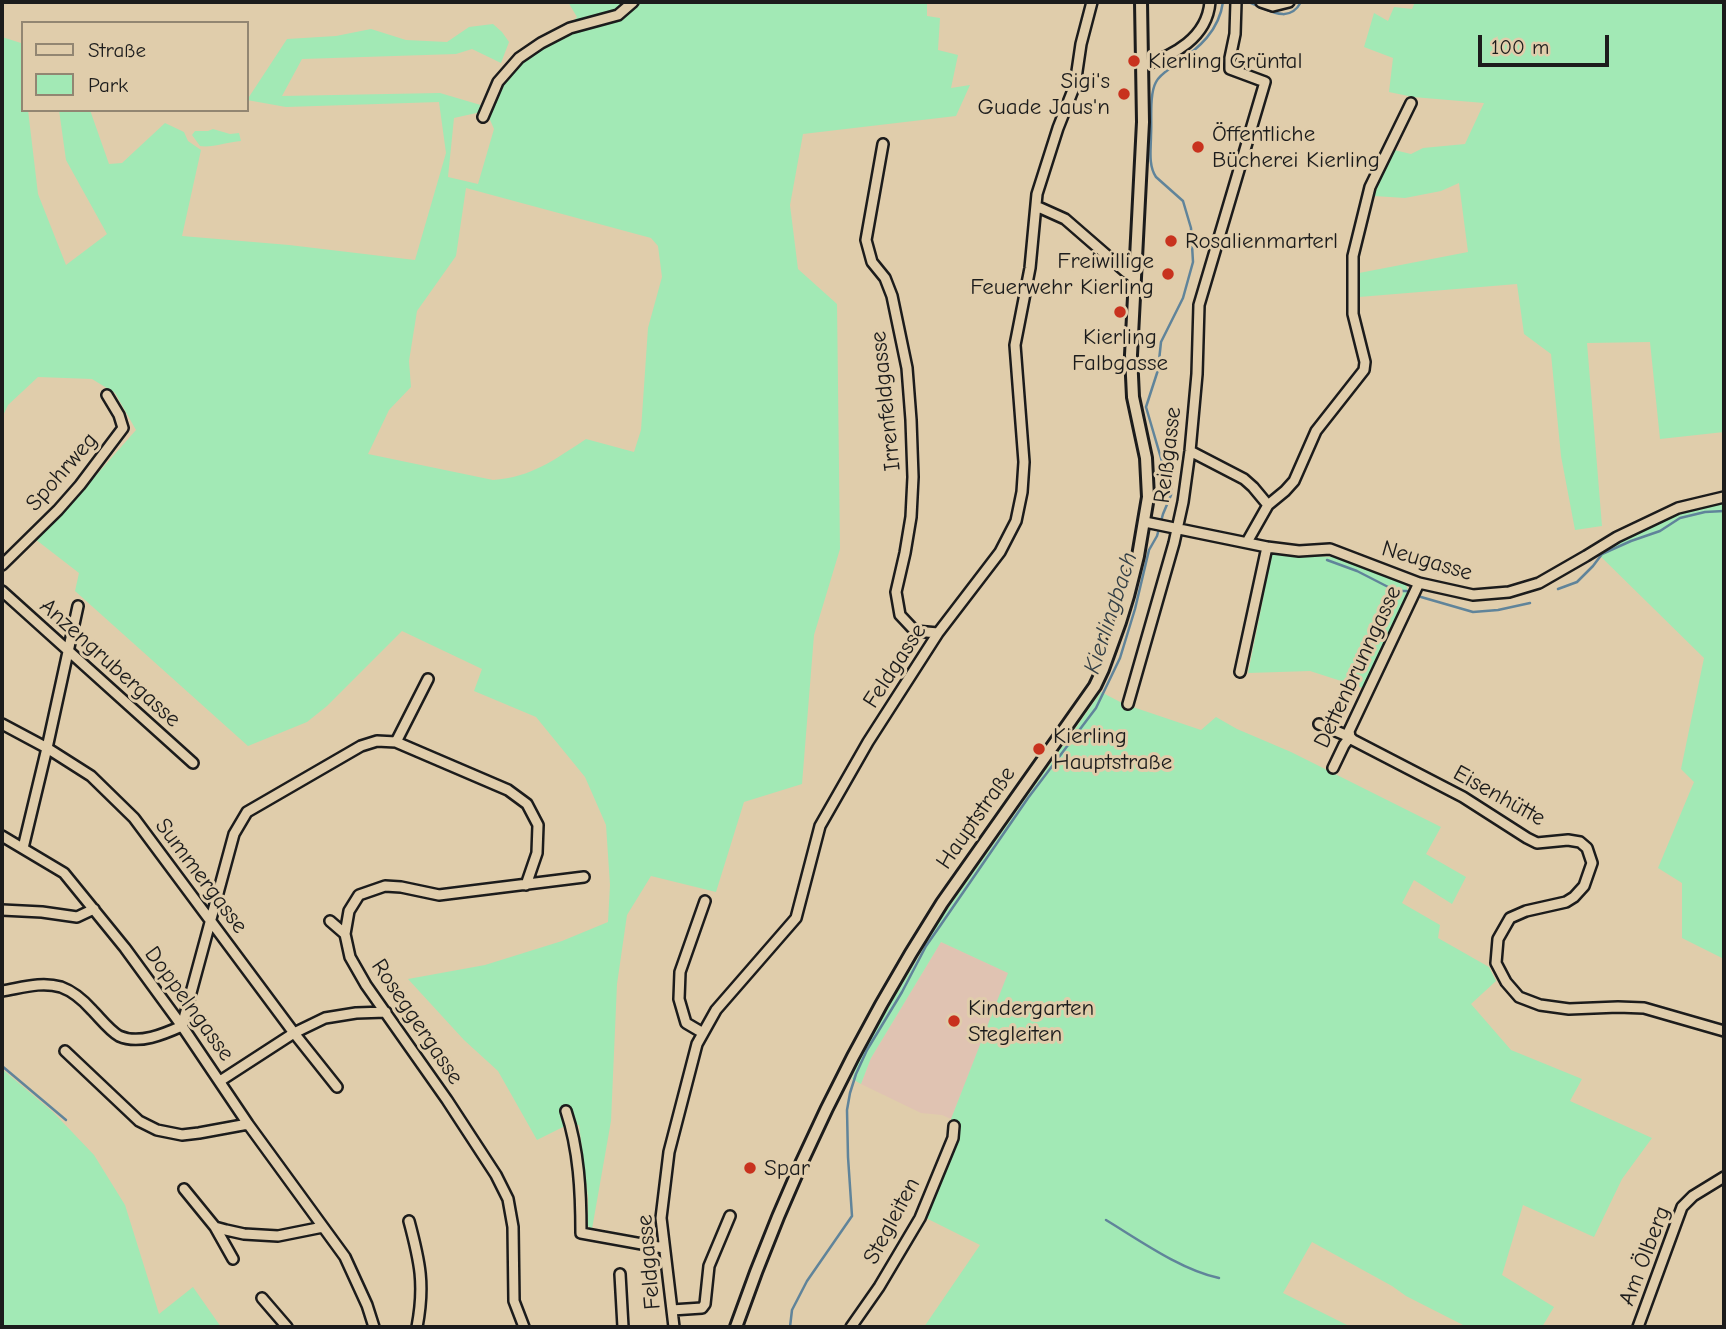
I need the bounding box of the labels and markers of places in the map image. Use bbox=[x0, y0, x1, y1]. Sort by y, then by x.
place label: Kierling Grüntal bbox=[1148, 47, 1302, 75]
marker: Kierling Grüntal bbox=[1126, 53, 1142, 69]
place label: Sigi's Guade Jaus'n bbox=[978, 67, 1110, 121]
marker: Sigi's Guade Jaus'n bbox=[1116, 86, 1132, 102]
place label: Öffentliche Bücherei Kierling bbox=[1212, 120, 1380, 174]
marker: Öffentliche Bücherei Kierling bbox=[1190, 139, 1206, 155]
place label: Rosalienmarterl bbox=[1185, 227, 1338, 255]
marker: Rosalienmarterl bbox=[1163, 233, 1179, 249]
place label: Freiwillige Feuerwehr Kierling bbox=[970, 247, 1154, 301]
marker: Freiwillige Feuerwehr Kierling bbox=[1160, 266, 1176, 282]
marker: Kierling Falbgasse bbox=[1112, 304, 1128, 320]
place label: Kierling Falbgasse bbox=[1072, 323, 1168, 377]
place label: Kierling Hauptstraße bbox=[1053, 722, 1172, 776]
marker: Kierling Hauptstraße bbox=[1031, 741, 1047, 757]
place label: Kindergarten Stegleiten bbox=[968, 994, 1094, 1048]
marker: Kindergarten Stegleiten bbox=[946, 1013, 962, 1029]
place label: Spar bbox=[764, 1154, 810, 1182]
marker: Spar bbox=[742, 1160, 758, 1176]

